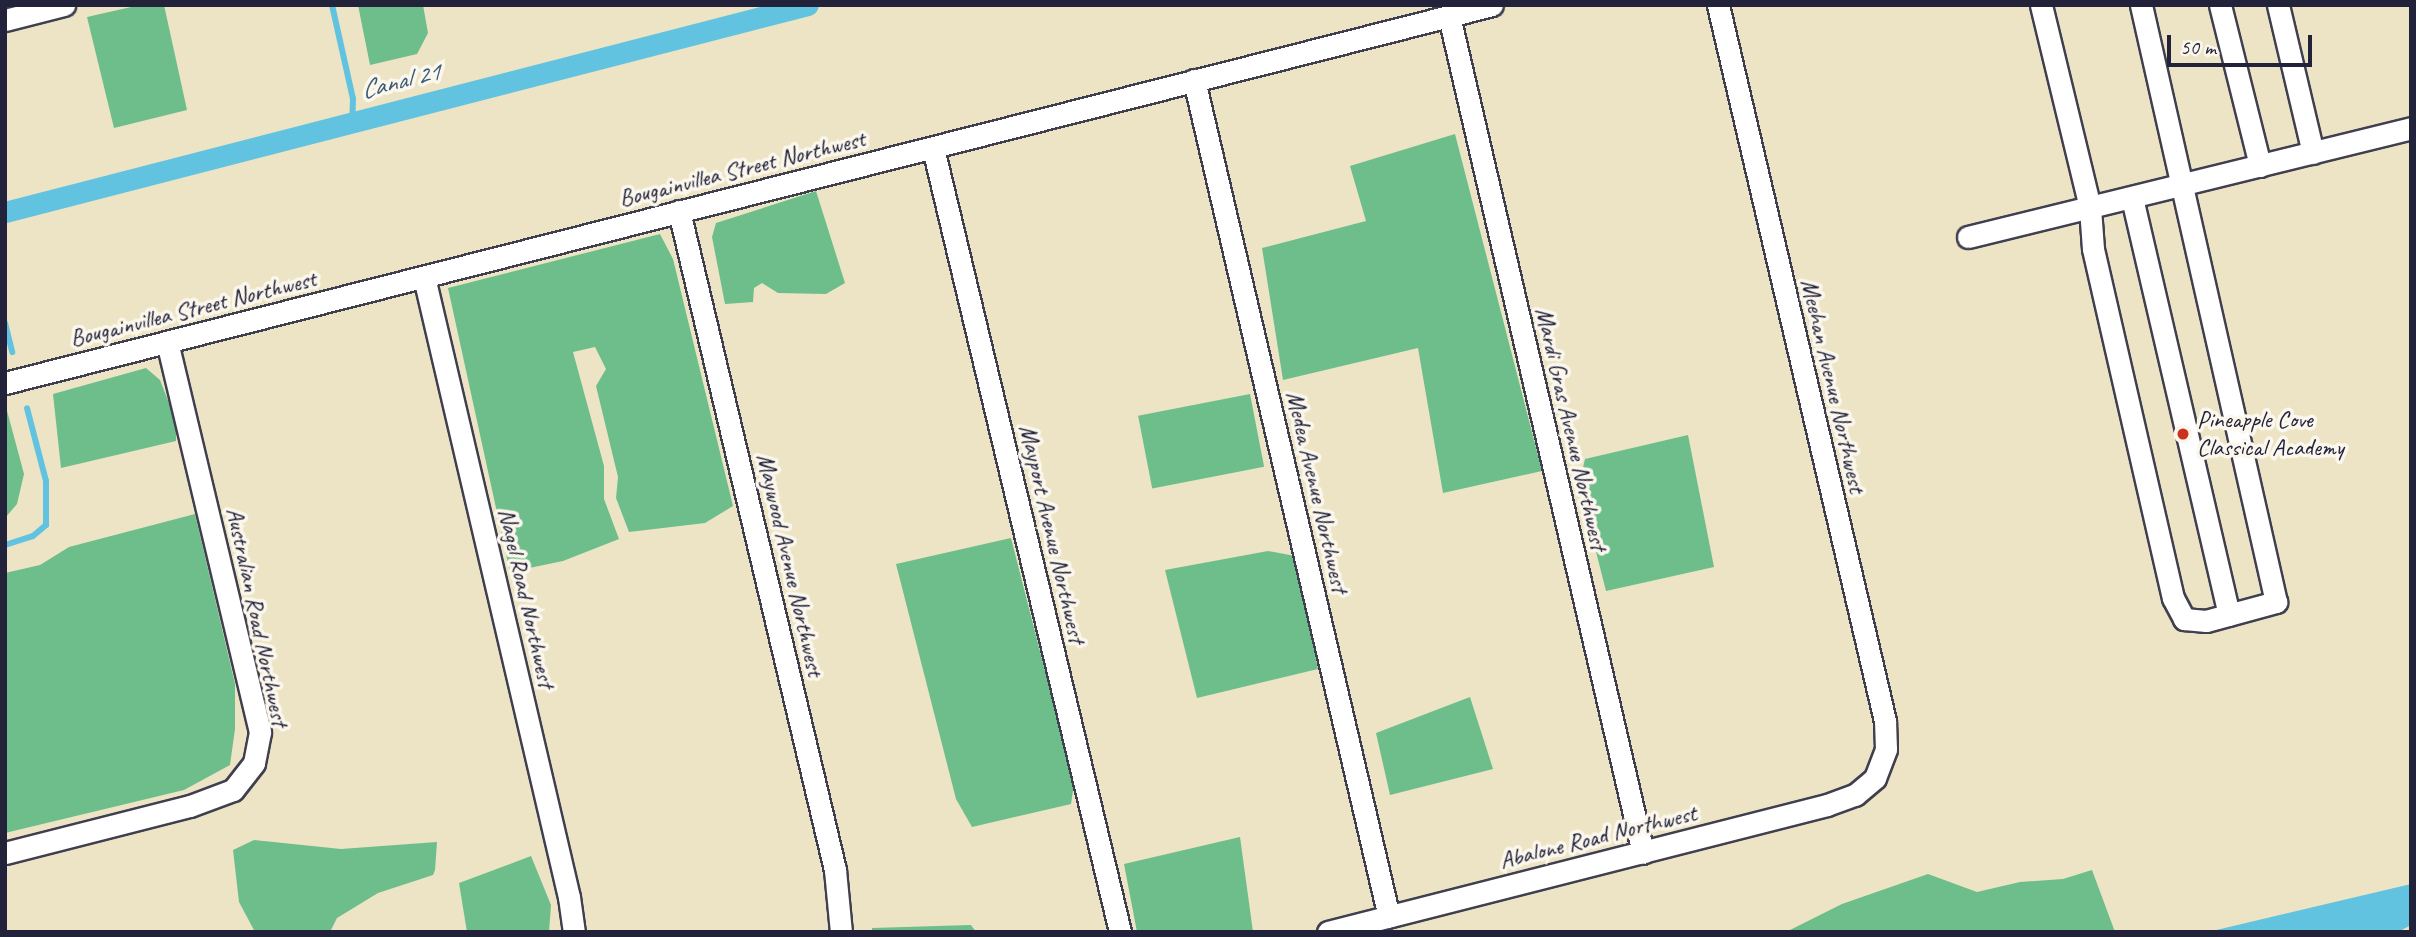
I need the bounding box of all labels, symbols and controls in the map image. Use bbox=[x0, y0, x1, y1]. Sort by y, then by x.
scale bar bbox=[2171, 21, 2316, 65]
text: 50 m bbox=[2180, 34, 2216, 60]
water label: Canal 21 bbox=[357, 56, 443, 106]
street label: Bougainvillea Street Northwest bbox=[616, 124, 868, 214]
street label: Bougainvillea Street Northwest bbox=[67, 264, 319, 354]
street label: Meehan Avenue Northwest bbox=[1794, 277, 1872, 495]
street label: Mardi Gras Avenue Northwest bbox=[1529, 305, 1613, 553]
street label: Medea Avenue Northwest bbox=[1280, 389, 1354, 595]
place label: Pineapple Cove Classical Academy bbox=[2197, 406, 2342, 462]
street label: Mayport Avenue Northwest bbox=[1013, 422, 1091, 646]
marker: Pineapple Cove Classical Academy bbox=[2175, 426, 2191, 442]
street label: Maywood Avenue Northwest bbox=[750, 451, 830, 679]
street label: Australian Road Northwest bbox=[220, 505, 294, 729]
street label: Nagel Road Northwest bbox=[491, 505, 561, 691]
street label: Abalone Road Northwest bbox=[1496, 799, 1700, 875]

